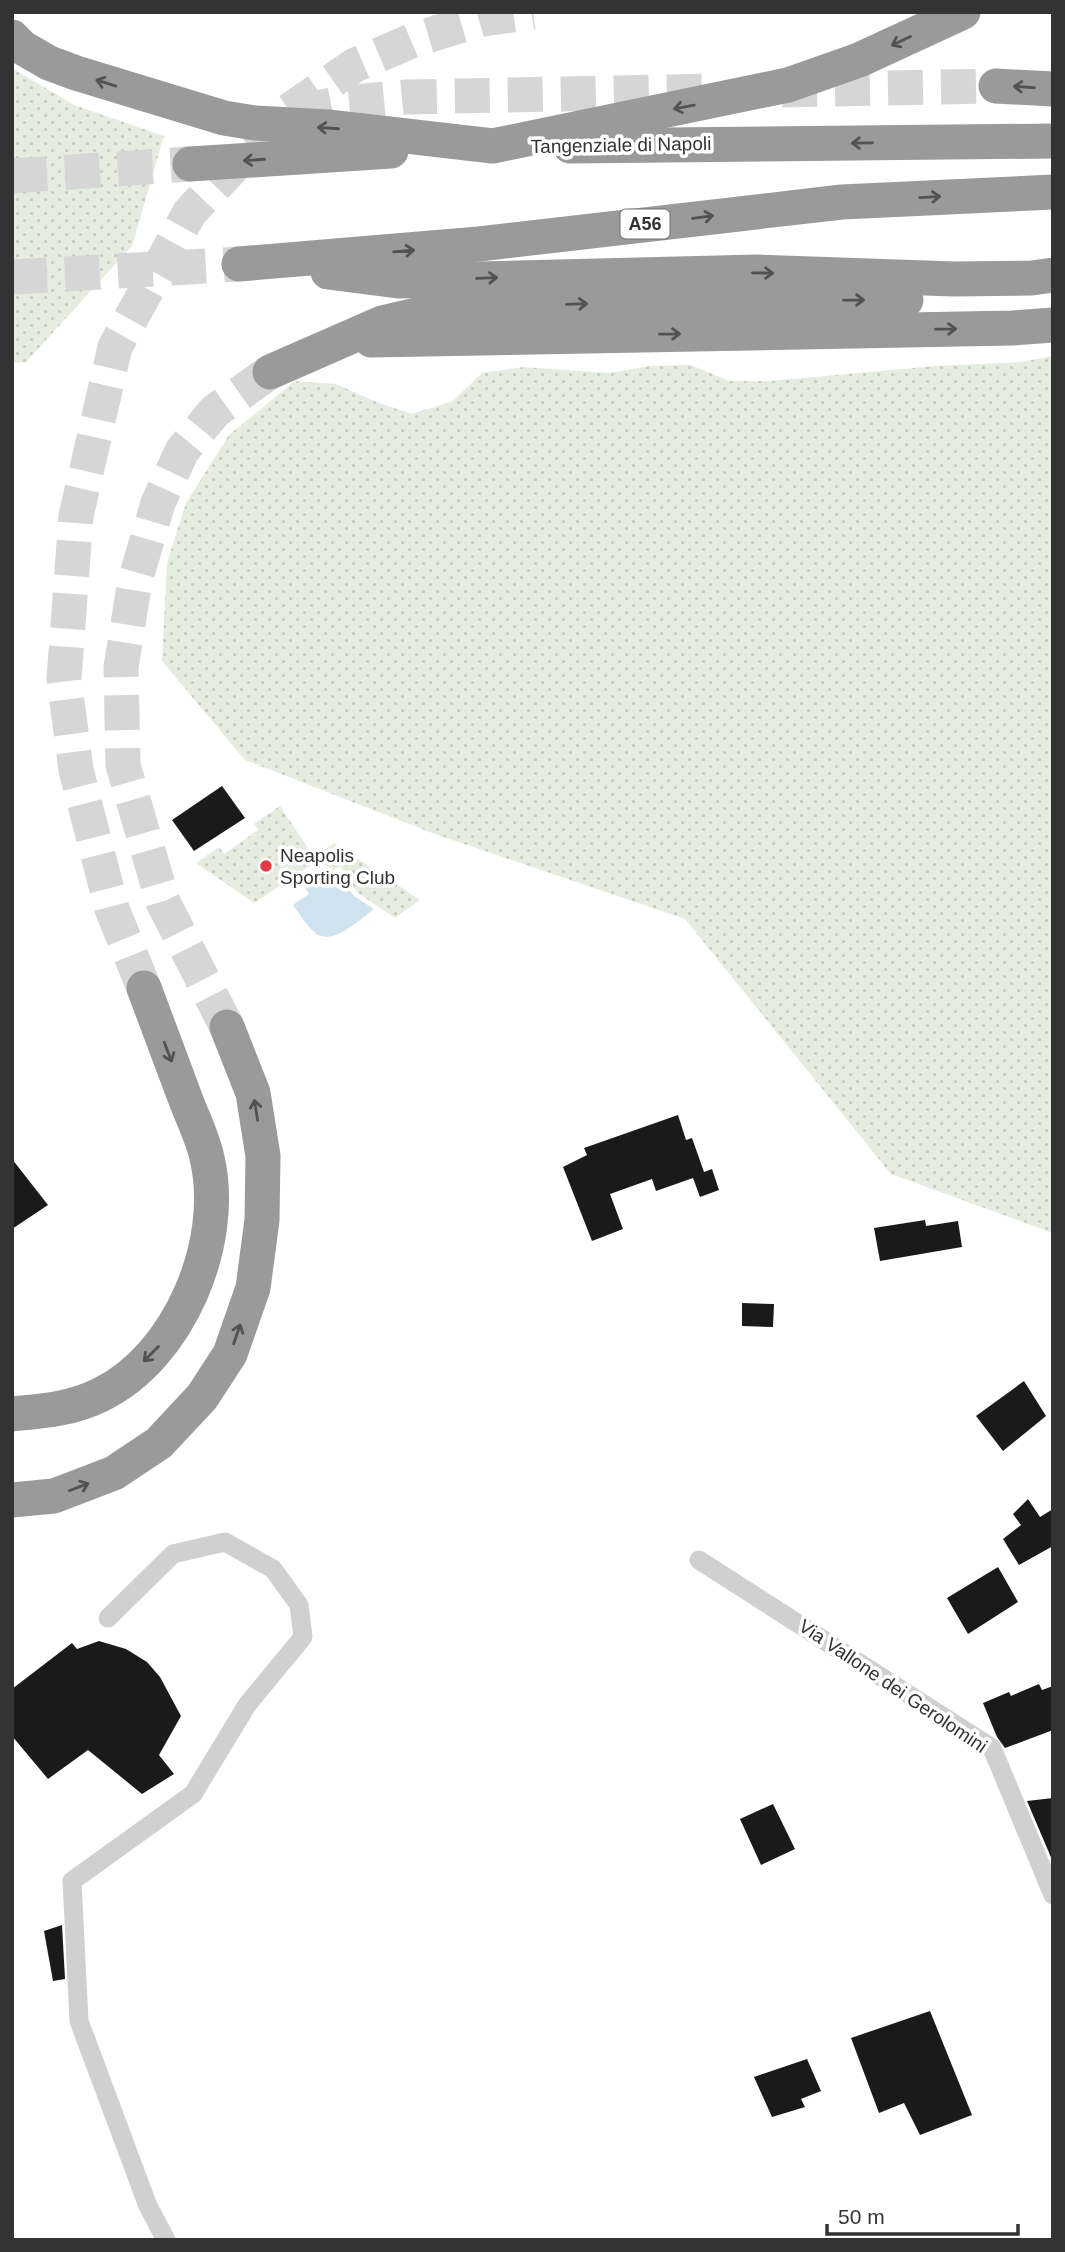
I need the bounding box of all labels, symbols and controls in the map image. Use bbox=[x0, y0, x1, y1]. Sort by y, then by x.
one-way arrow bbox=[891, 35, 912, 48]
one-way arrow bbox=[96, 75, 118, 88]
one-way arrow bbox=[1013, 81, 1036, 94]
one-way arrow bbox=[673, 101, 696, 114]
one-way arrow bbox=[317, 121, 340, 134]
street label: Tangenziale di Napoli bbox=[531, 133, 711, 157]
one-way arrow bbox=[851, 136, 874, 150]
one-way arrow bbox=[243, 154, 266, 167]
one-way arrow bbox=[918, 191, 941, 204]
road number: A56 bbox=[620, 210, 670, 238]
one-way arrow bbox=[692, 210, 714, 223]
one-way arrow bbox=[393, 244, 415, 257]
one-way arrow bbox=[751, 266, 774, 279]
one-way arrow bbox=[475, 271, 498, 285]
one-way arrow bbox=[842, 293, 865, 307]
one-way arrow bbox=[566, 297, 589, 311]
one-way arrow bbox=[935, 322, 958, 336]
one-way arrow bbox=[658, 327, 681, 341]
place label: Neapolis Sporting Club bbox=[280, 845, 395, 888]
marker: Neapolis Sporting Club bbox=[258, 858, 274, 874]
one-way arrow bbox=[162, 1041, 175, 1063]
one-way arrow bbox=[249, 1100, 262, 1122]
one-way arrow bbox=[232, 1324, 244, 1346]
one-way arrow bbox=[142, 1346, 159, 1363]
one-way arrow bbox=[67, 1479, 89, 1492]
street label: Via Vallone dei Gerolomini bbox=[795, 1615, 991, 1757]
scale bar bbox=[827, 2192, 1018, 2236]
text: 50 m bbox=[838, 2205, 885, 2228]

